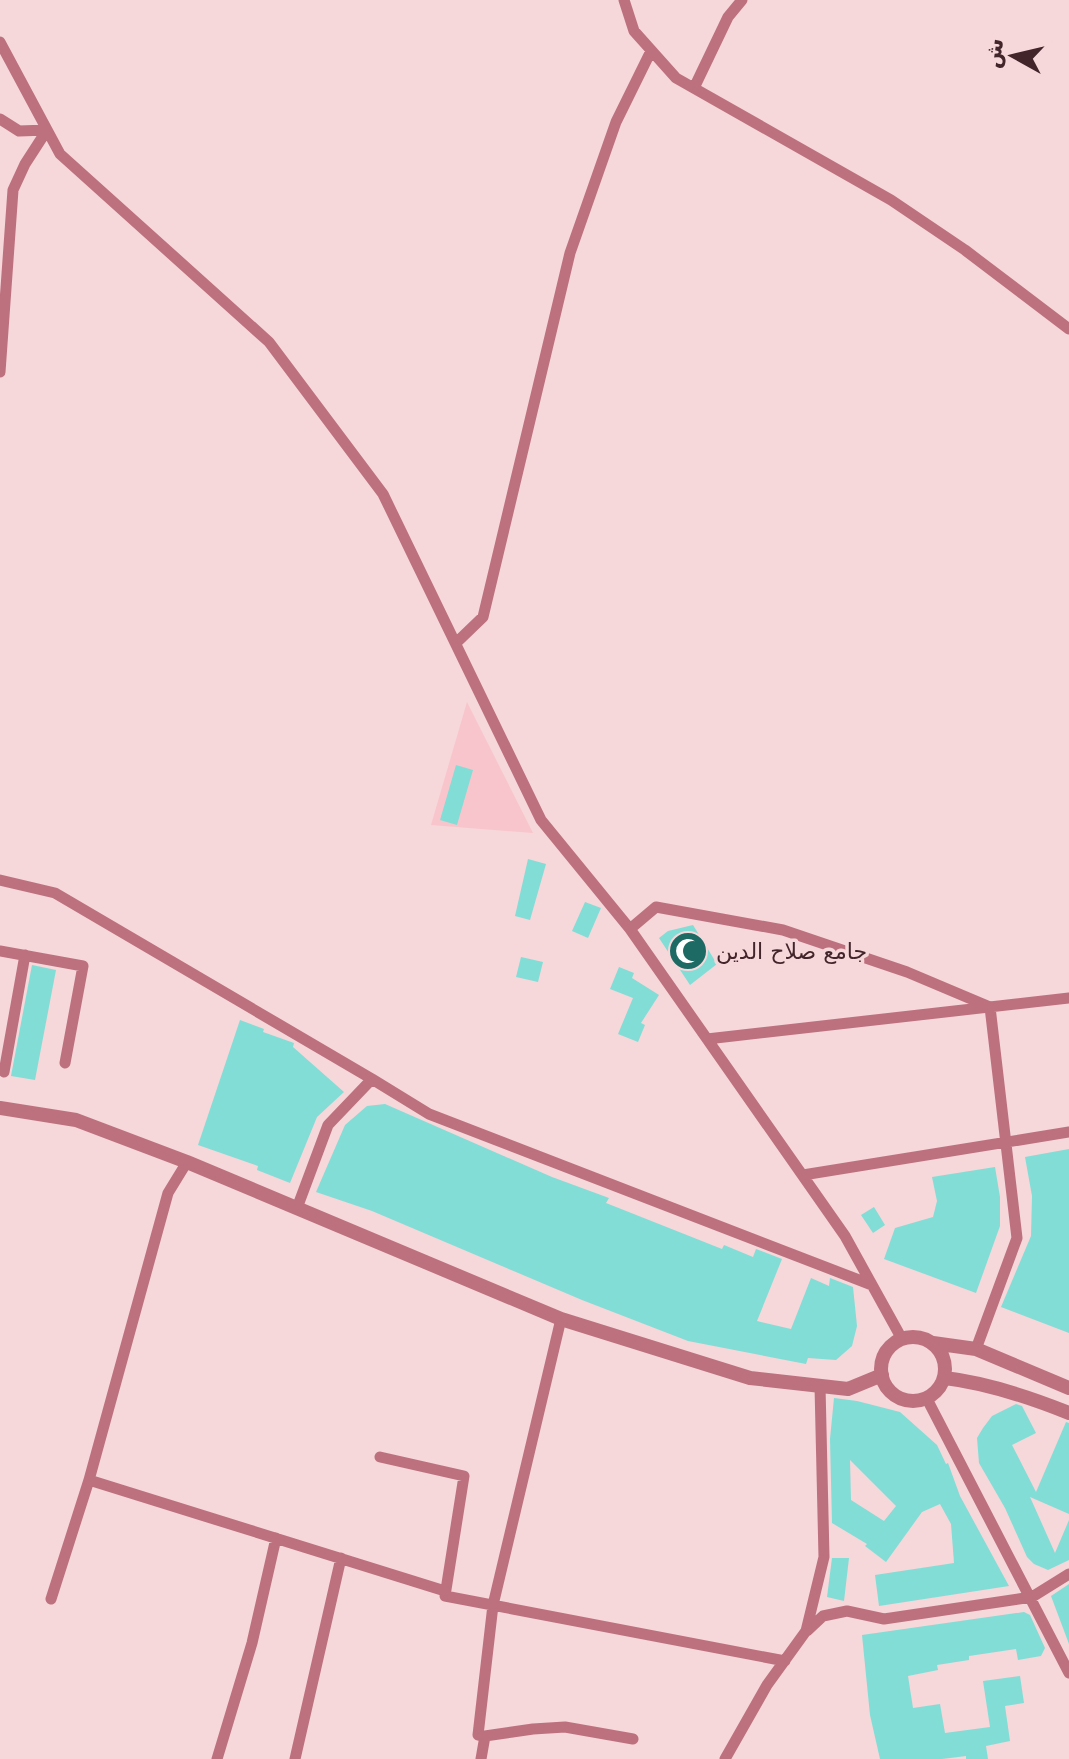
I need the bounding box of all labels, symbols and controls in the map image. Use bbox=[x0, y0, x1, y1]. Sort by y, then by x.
north arrow bbox=[973, 16, 1053, 96]
text: ش bbox=[979, 37, 1008, 70]
mosque icon: جامع صلاح الدين bbox=[667, 930, 709, 972]
place label: جامع صلاح الدين bbox=[716, 939, 867, 964]

